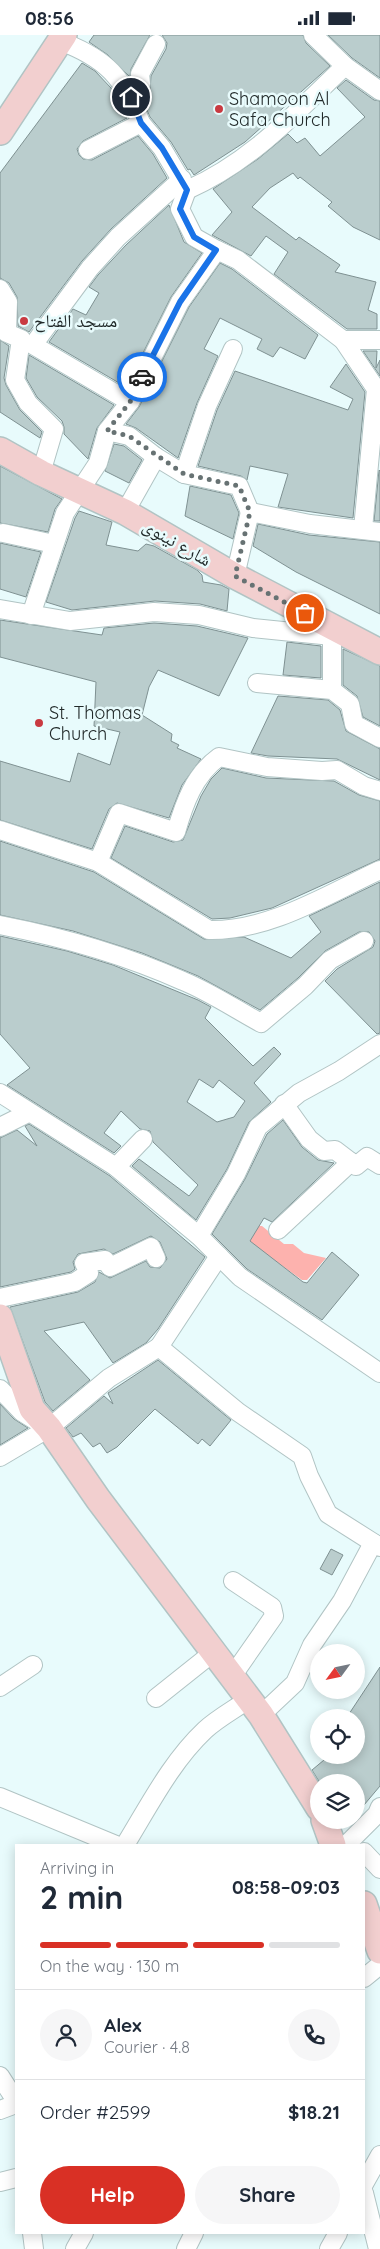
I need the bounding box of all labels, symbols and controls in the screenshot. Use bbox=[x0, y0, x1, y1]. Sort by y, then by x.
text: 08:56 bbox=[25, 6, 74, 30]
pin bbox=[110, 76, 152, 118]
icon: home bbox=[117, 83, 145, 111]
place label: Shamoon Al Safa Church bbox=[229, 87, 331, 131]
marker: Shamoon Al Safa Church bbox=[213, 103, 225, 115]
place label: مسجد الفتاح bbox=[34, 309, 117, 333]
marker: مسجد الفتاح bbox=[18, 315, 30, 327]
courier bbox=[117, 352, 167, 402]
icon: car bbox=[128, 363, 156, 391]
street label: شارع نينوى bbox=[139, 514, 216, 571]
pin bbox=[284, 592, 326, 634]
icon: bag bbox=[291, 599, 319, 627]
place label: St. Thomas Church bbox=[49, 701, 141, 745]
marker: St. Thomas Church bbox=[33, 717, 45, 729]
north arrow bbox=[310, 1644, 365, 1699]
map controls bbox=[310, 1644, 365, 1829]
button: locate bbox=[310, 1709, 365, 1764]
button: layers bbox=[310, 1774, 365, 1829]
text: Arriving in bbox=[40, 1858, 114, 1878]
text: 08:58–09:03 bbox=[232, 1875, 340, 1899]
text: 2 min bbox=[40, 1877, 123, 1917]
text: On the way · 130 m bbox=[40, 1956, 179, 1976]
button: person bbox=[40, 2009, 92, 2061]
button: phone bbox=[288, 2009, 340, 2061]
text: Alex bbox=[104, 2013, 142, 2037]
text: Courier · 4.8 bbox=[104, 2037, 190, 2057]
text: Order #2599 bbox=[40, 2100, 151, 2124]
text: $18.21 bbox=[288, 2100, 340, 2124]
button: Help bbox=[40, 2166, 185, 2224]
button: Share bbox=[195, 2166, 340, 2224]

